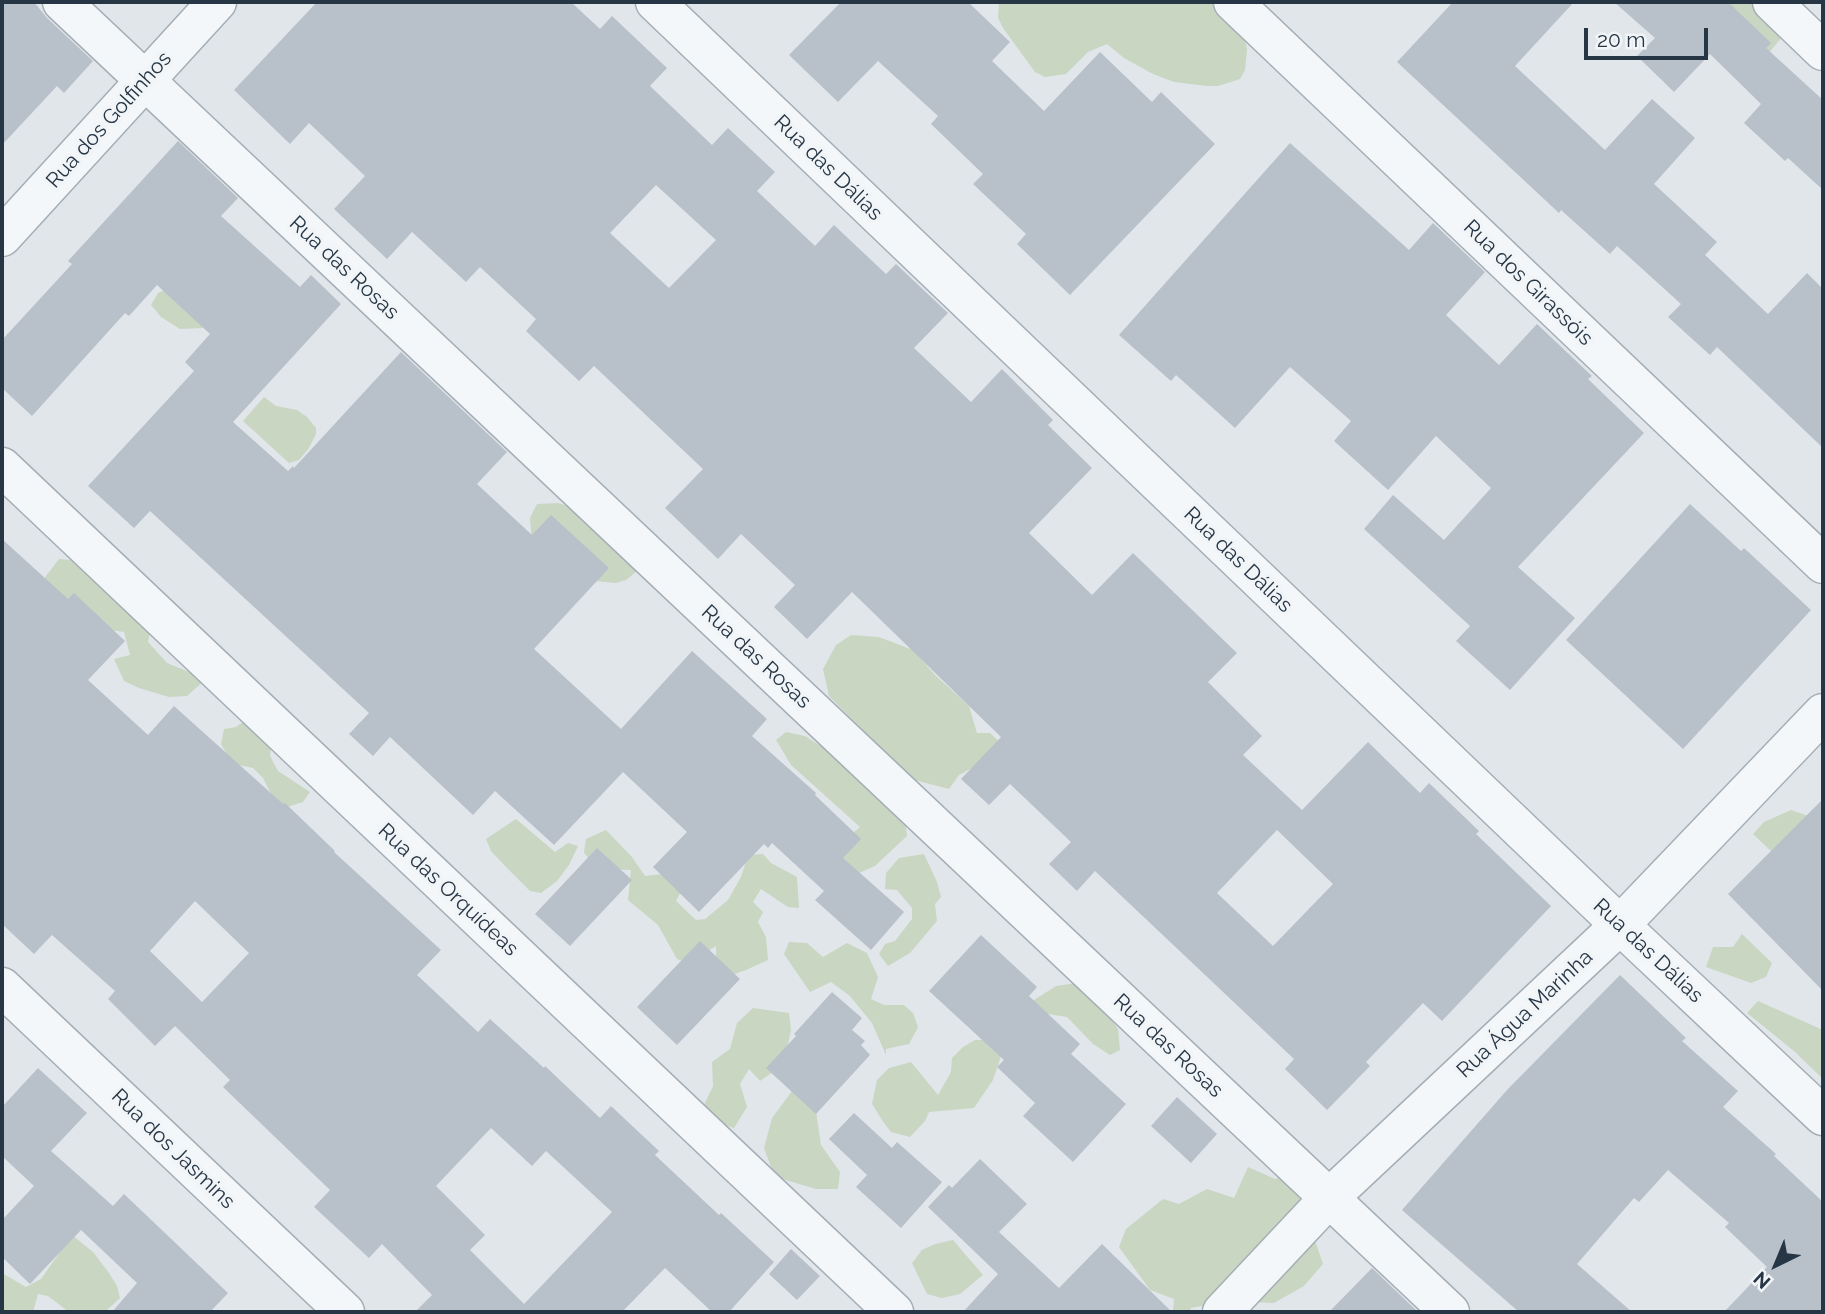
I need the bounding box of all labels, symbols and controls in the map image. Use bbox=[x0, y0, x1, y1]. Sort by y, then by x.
scale bar bbox=[1587, 14, 1711, 58]
text: 20 m bbox=[1597, 27, 1645, 52]
street label: Rua dos Golfinhos bbox=[41, 47, 177, 193]
street label: Rua das Dálias bbox=[769, 110, 887, 226]
street label: Rua das Rosas bbox=[284, 211, 404, 325]
street label: Rua dos Girassóis bbox=[1458, 215, 1598, 351]
street label: Rua das Dálias bbox=[1179, 502, 1297, 618]
street label: Rua das Rosas bbox=[696, 600, 816, 714]
street label: Rua das Orquídeas bbox=[373, 819, 523, 961]
street label: Rua das Dálias bbox=[1588, 894, 1708, 1008]
street label: Rua Água Marinha bbox=[1452, 945, 1598, 1083]
street label: Rua das Rosas bbox=[1108, 989, 1228, 1103]
street label: Rua dos Jasmins bbox=[106, 1084, 240, 1214]
north arrow bbox=[1741, 1230, 1811, 1300]
text: N bbox=[1749, 1267, 1774, 1293]

